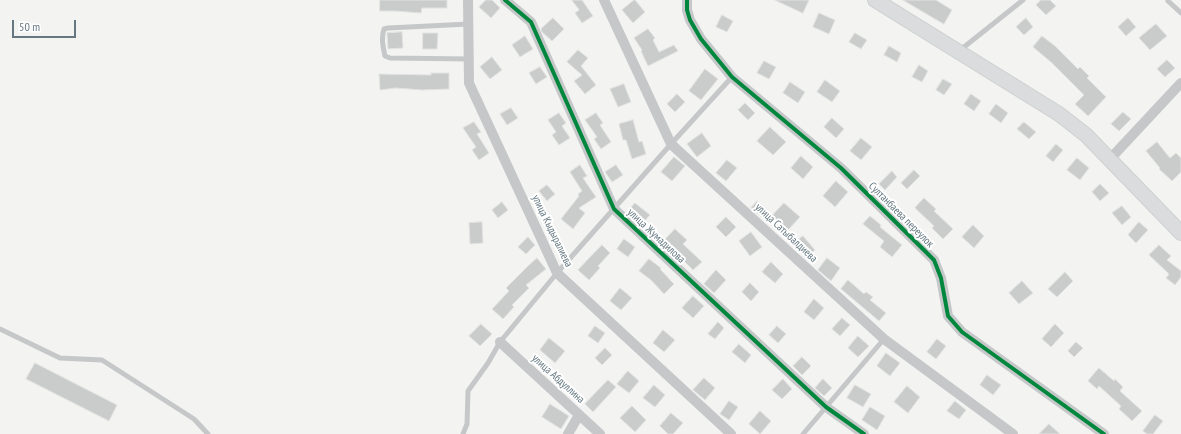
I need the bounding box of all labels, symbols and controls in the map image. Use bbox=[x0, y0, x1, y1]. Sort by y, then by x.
scale bar bbox=[14, 12, 78, 38]
text: 50 m bbox=[19, 19, 40, 34]
street label: Султанбаева переулок bbox=[866, 180, 936, 250]
street label: улица Кыдыралиева bbox=[529, 193, 575, 269]
street label: улица Сатыбалдиева bbox=[752, 201, 820, 265]
street label: улица Жумадилова bbox=[624, 206, 688, 266]
street label: улица Абдуллина bbox=[529, 352, 587, 406]

